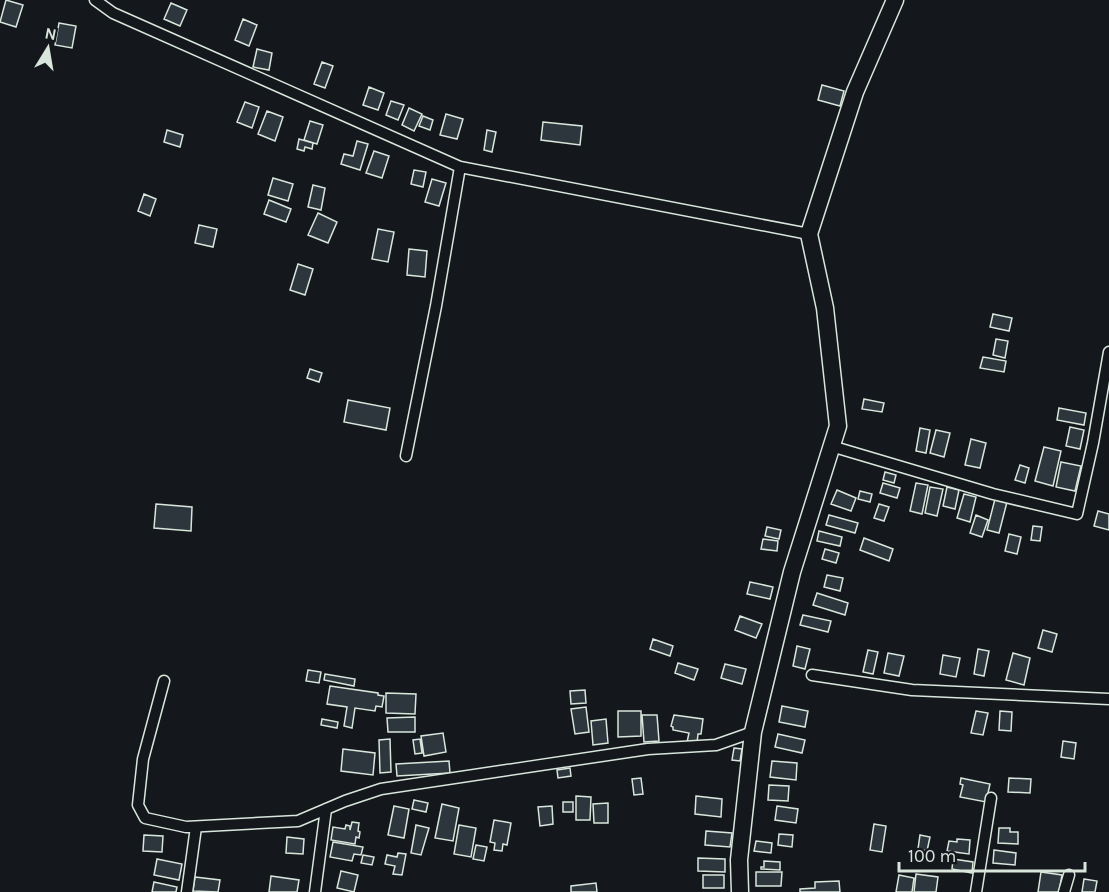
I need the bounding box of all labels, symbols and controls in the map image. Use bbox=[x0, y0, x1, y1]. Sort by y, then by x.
north arrow bbox=[18, 18, 78, 78]
text: N bbox=[43, 23, 58, 44]
scale bar bbox=[899, 835, 1085, 873]
text: 100 m bbox=[908, 845, 956, 867]

